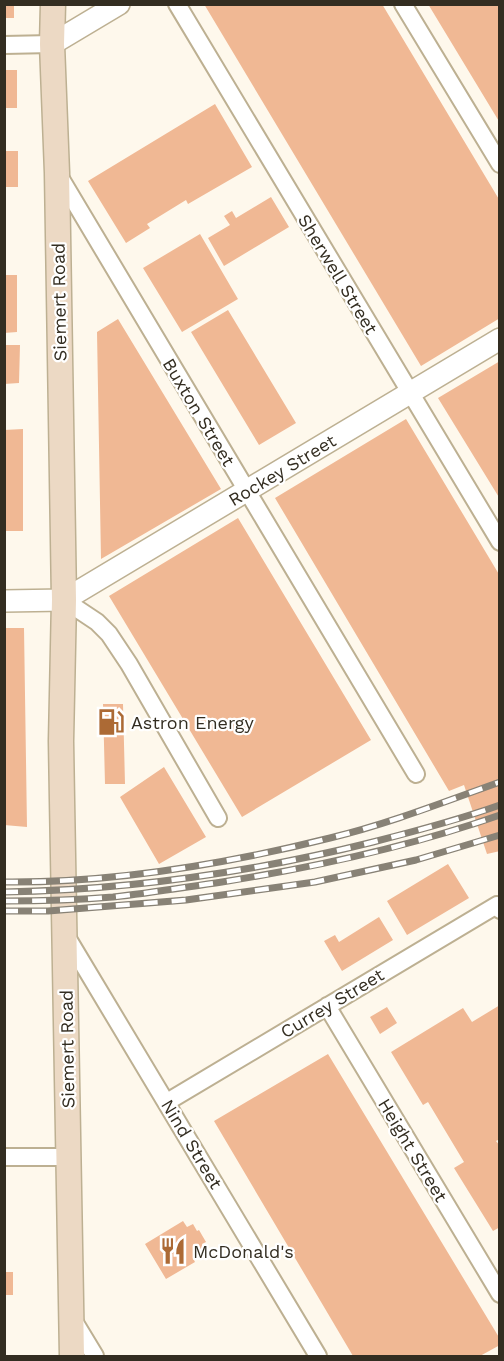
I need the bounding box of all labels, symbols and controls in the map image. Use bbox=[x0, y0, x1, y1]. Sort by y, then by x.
street label: Sherwell Street bbox=[294, 210, 382, 338]
street label: Siemert Road bbox=[47, 243, 71, 361]
street label: Buxton Street bbox=[159, 354, 240, 470]
street label: Rockey Street bbox=[224, 429, 340, 510]
fuel station icon: Astron Energy bbox=[96, 707, 126, 737]
place label: Astron Energy bbox=[131, 712, 254, 733]
street label: Currey Street bbox=[276, 964, 388, 1042]
street label: Siemert Road bbox=[55, 990, 79, 1108]
street label: Nind Street bbox=[157, 1095, 227, 1193]
street label: Height Street bbox=[374, 1095, 452, 1206]
restaurant icon: McDonald's bbox=[158, 1236, 188, 1266]
place label: McDonald's bbox=[193, 1241, 294, 1262]

